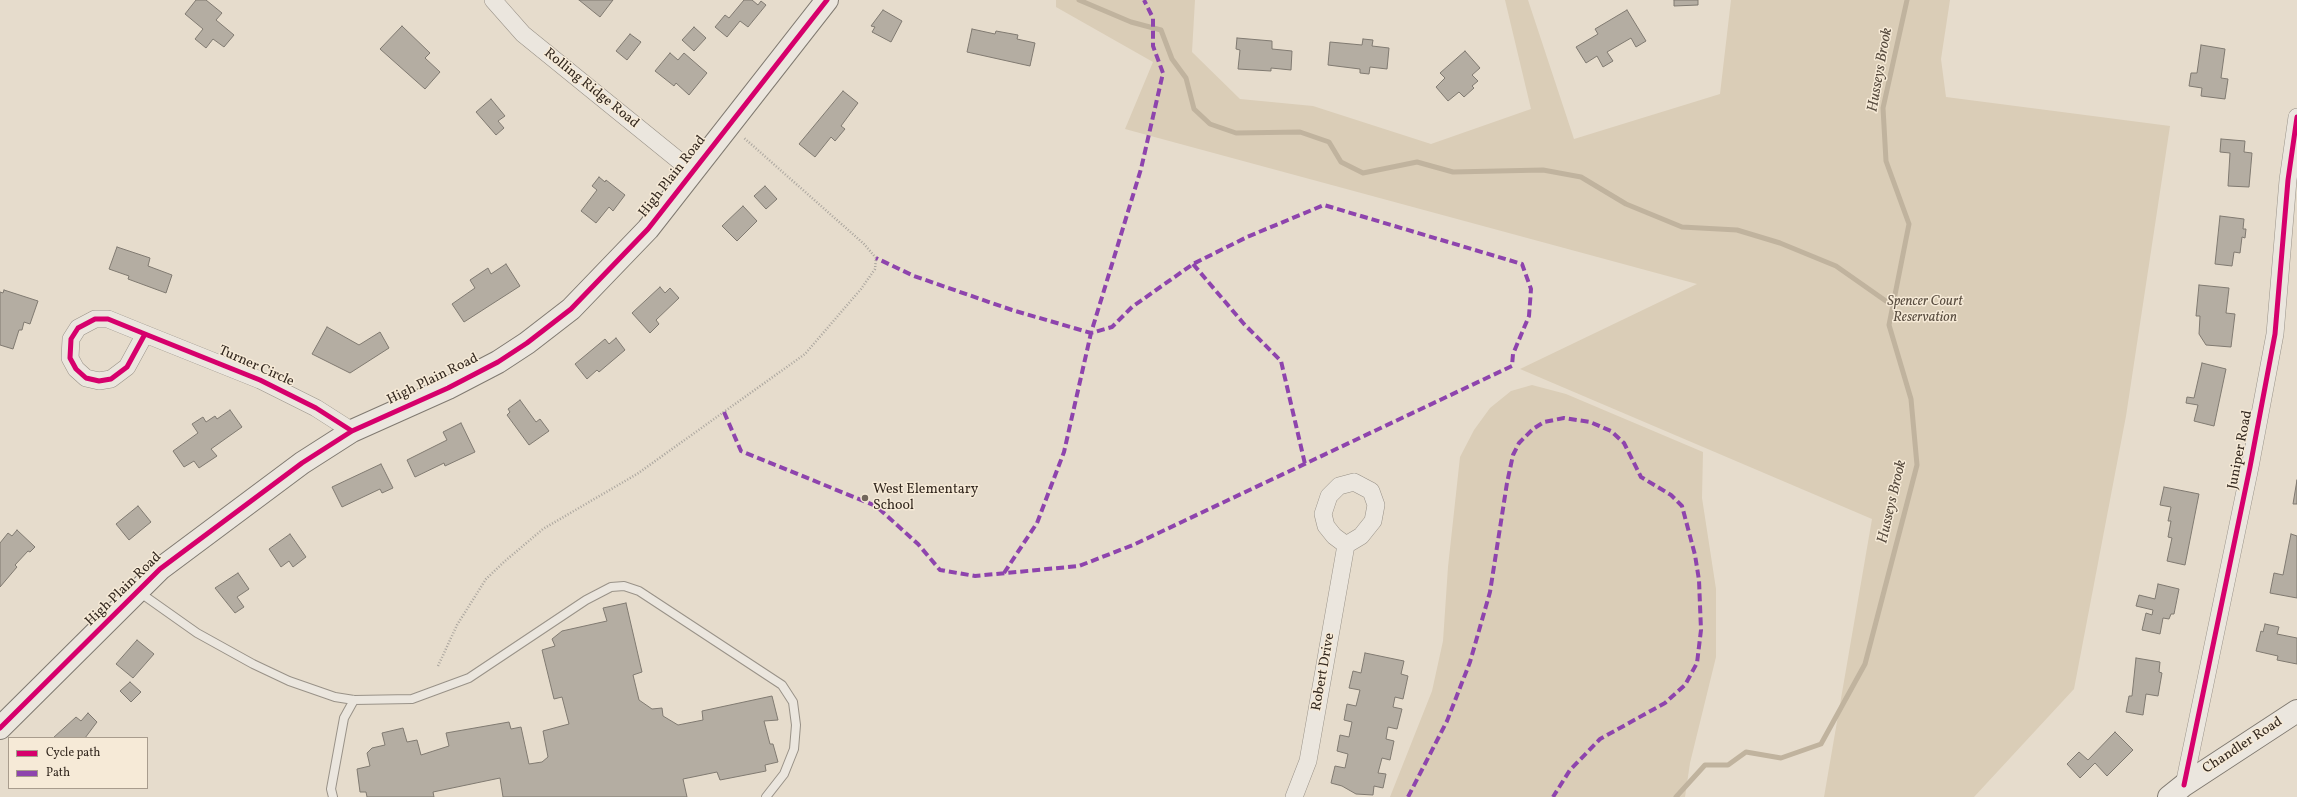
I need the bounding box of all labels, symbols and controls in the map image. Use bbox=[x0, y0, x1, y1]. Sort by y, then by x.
water label: Husseys Brook bbox=[1865, 27, 1897, 113]
street label: Rolling Ridge Road bbox=[540, 46, 642, 132]
street label: High Plain Road bbox=[636, 133, 710, 221]
park label: Spencer Court Reservation bbox=[1887, 294, 1963, 326]
street label: Turner Circle bbox=[216, 343, 296, 391]
street label: High Plain Road bbox=[385, 351, 481, 409]
street label: Juniper Road bbox=[2225, 409, 2257, 491]
water label: Husseys Brook bbox=[1875, 459, 1911, 545]
place label: West Elementary School bbox=[873, 482, 978, 514]
marker: West Elementary School bbox=[860, 493, 870, 503]
street label: High Plain Road bbox=[82, 549, 166, 631]
street label: Robert Drive bbox=[1309, 632, 1339, 712]
street label: Chandler Road bbox=[2200, 714, 2286, 778]
legend bbox=[8, 737, 148, 789]
text: Cycle path bbox=[46, 745, 101, 761]
text: Path bbox=[46, 765, 70, 781]

